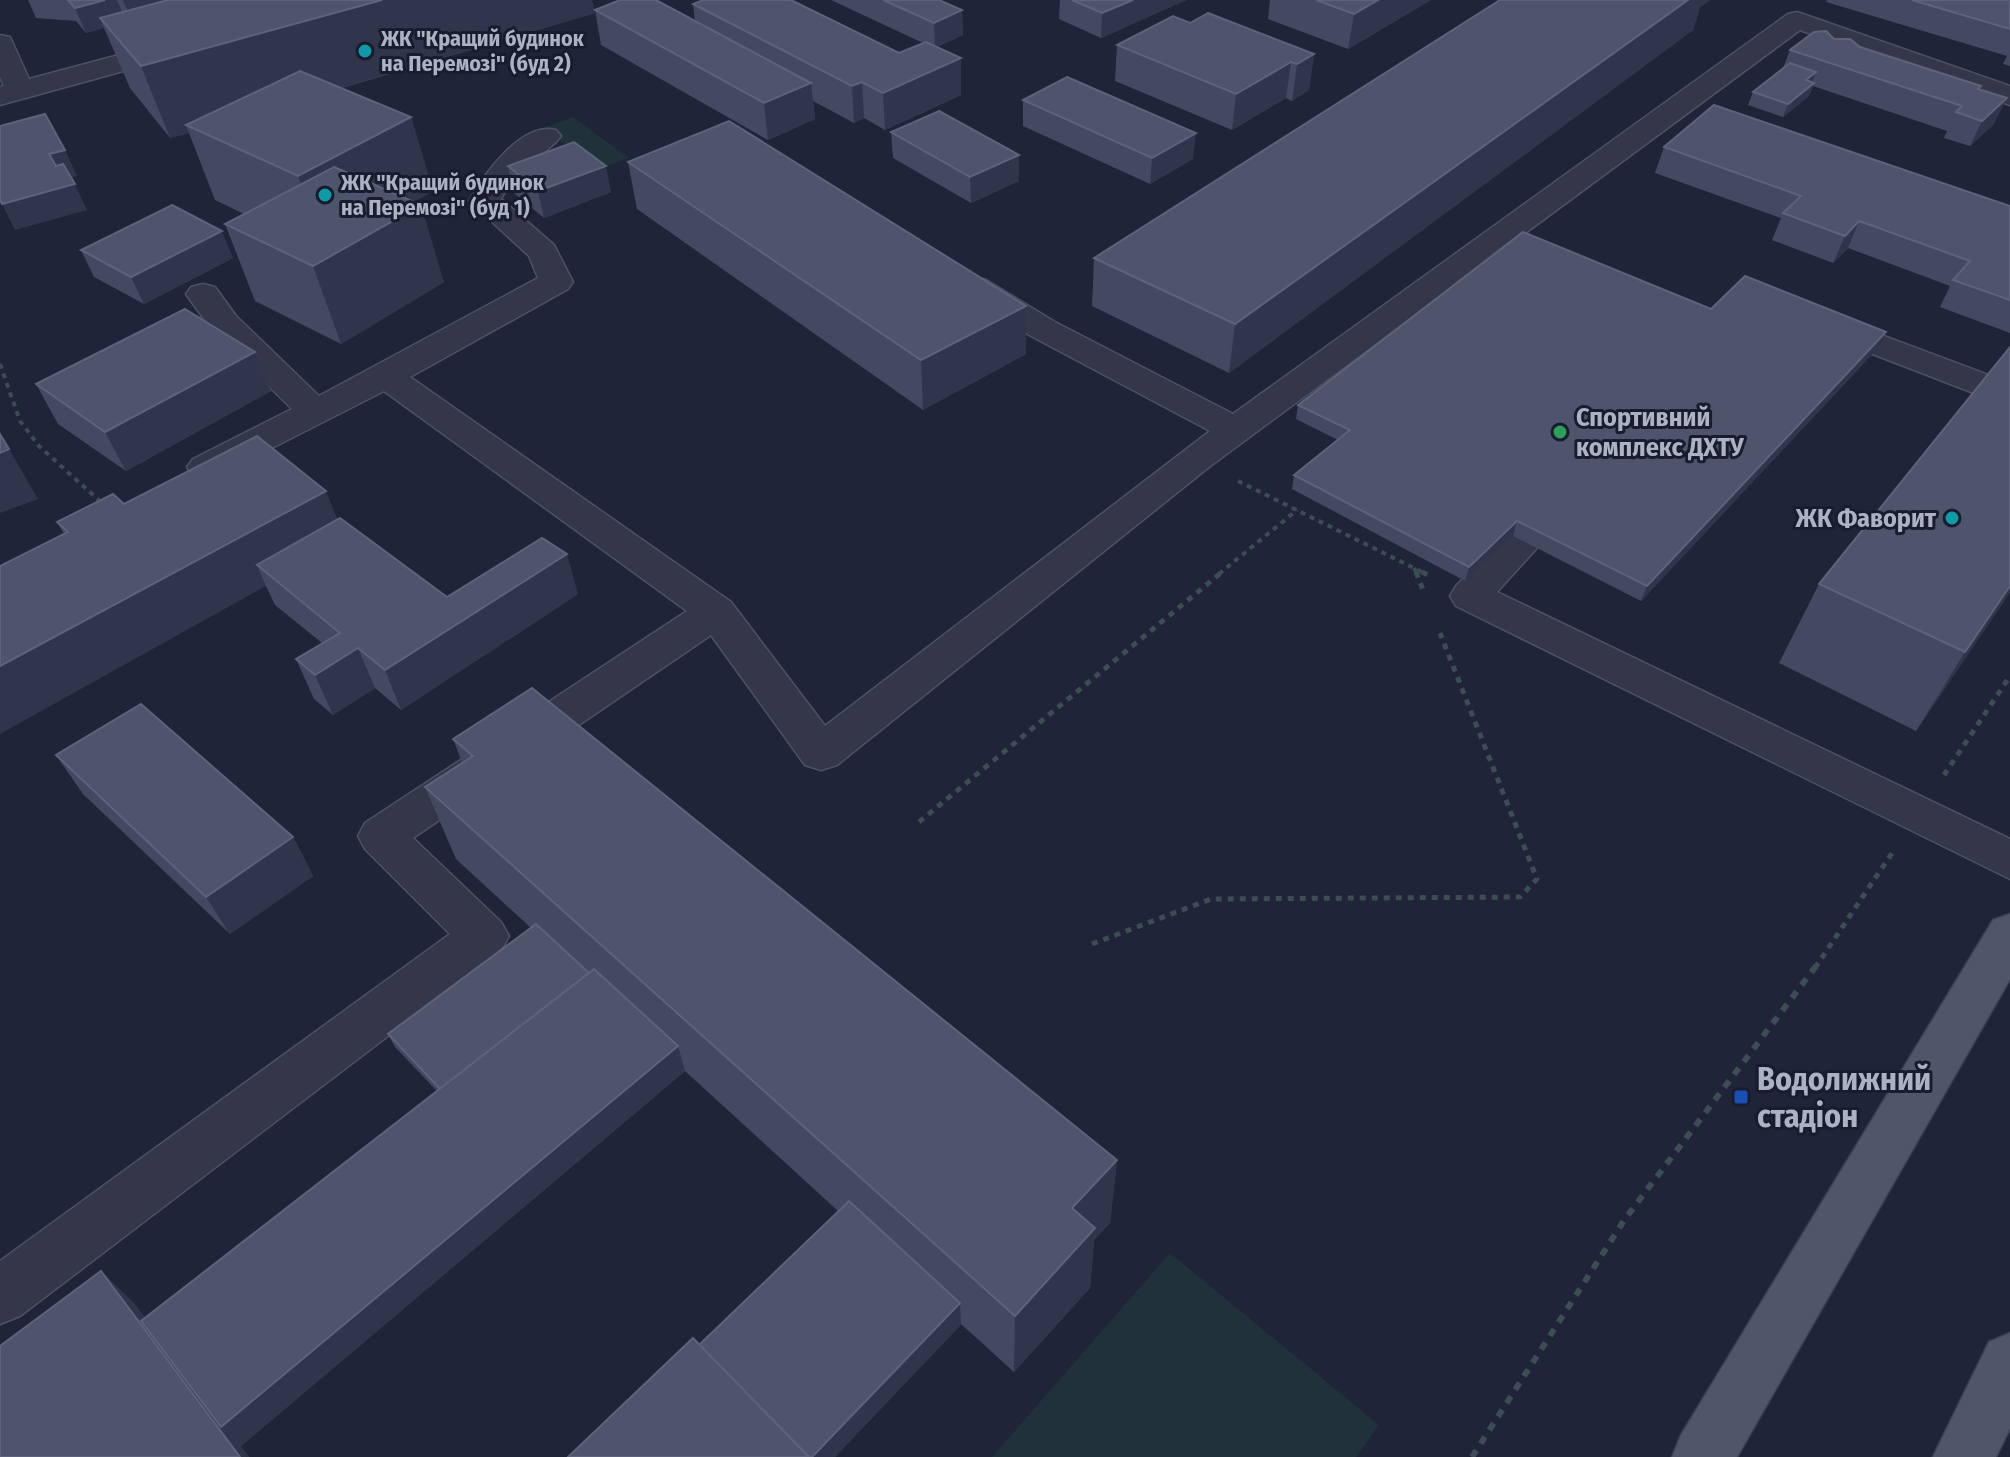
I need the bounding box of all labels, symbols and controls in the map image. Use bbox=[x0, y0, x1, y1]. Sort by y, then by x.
place label: ЖК "Кращий будинок на Перемозі" (буд 2) bbox=[380, 25, 585, 77]
marker: ЖК "Кращий будинок на Перемозі" (буд 2) bbox=[356, 42, 374, 60]
place label: ЖК "Кращий будинок на Перемозі" (буд 1) bbox=[340, 169, 545, 221]
marker: ЖК "Кращий будинок на Перемозі" (буд 1) bbox=[316, 186, 334, 204]
place label: Спортивний комплекс ДХТУ bbox=[1576, 402, 1745, 463]
marker: Спортивний комплекс ДХТУ bbox=[1551, 423, 1569, 441]
place label: ЖК Фаворит bbox=[1795, 503, 1937, 534]
marker: ЖК Фаворит bbox=[1943, 509, 1961, 527]
place label: Водолижний стадіон bbox=[1757, 1060, 1931, 1135]
marker: Водолижний стадіон bbox=[1732, 1088, 1750, 1106]

